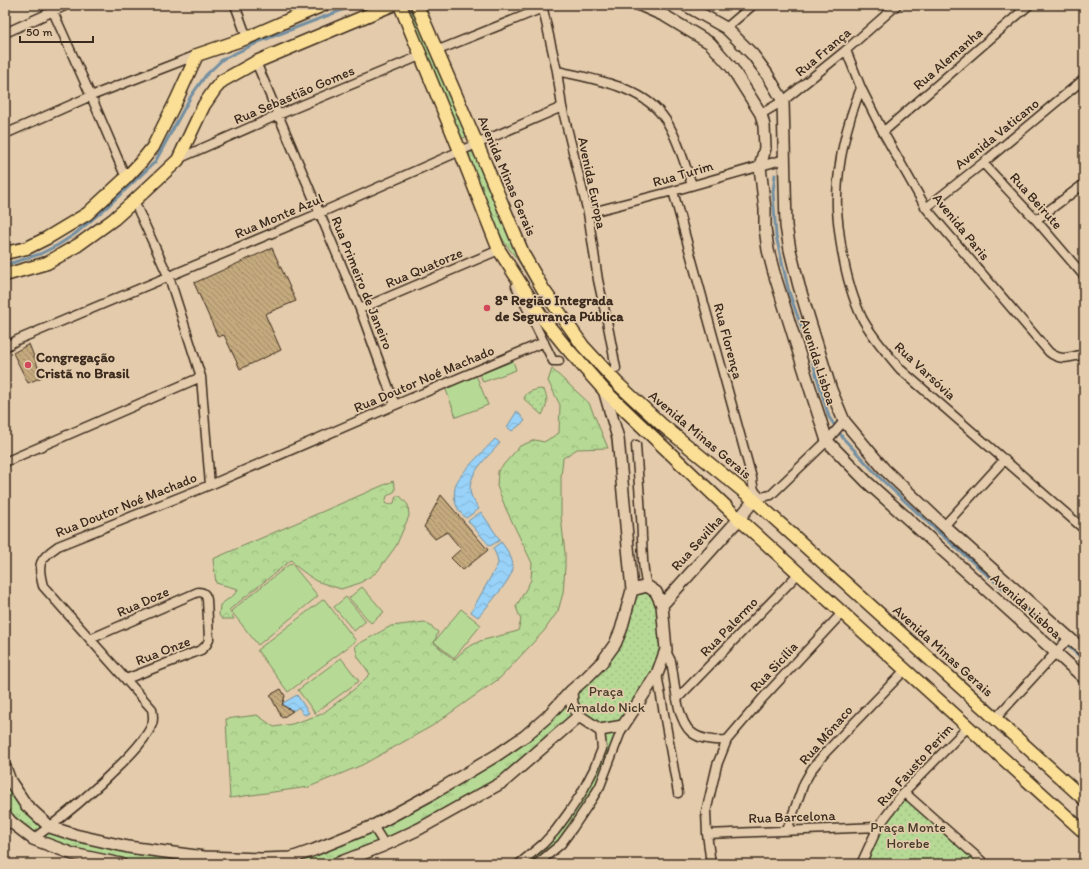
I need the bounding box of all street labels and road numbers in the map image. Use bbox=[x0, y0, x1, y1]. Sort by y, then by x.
street label: Rua França bbox=[792, 23, 855, 80]
street label: Rua Alemanha bbox=[910, 24, 986, 94]
street label: Rua Sebastião Gomes bbox=[231, 62, 357, 128]
street label: Avenida Vaticano bbox=[951, 95, 1043, 173]
street label: Avenida Minas Gerais bbox=[474, 113, 540, 239]
street label: Avenida Europa bbox=[574, 136, 610, 231]
street label: Rua Turim bbox=[651, 157, 716, 191]
street label: Rua Beirute bbox=[1006, 169, 1066, 233]
street label: Rua Monte Azul bbox=[232, 190, 326, 242]
street label: Avenida Paris bbox=[929, 190, 993, 264]
street label: Rua Primeiro de Janeiro bbox=[327, 214, 397, 352]
street label: Rua Quatorze bbox=[383, 244, 465, 292]
street label: Rua Florença bbox=[710, 301, 746, 381]
street label: Avenida Lisboa bbox=[796, 317, 840, 408]
street label: Rua Varsóvia bbox=[891, 338, 959, 404]
street label: Rua Doutor Noé Machado bbox=[351, 342, 497, 416]
street label: Avenida Minas Gerais bbox=[645, 387, 755, 483]
street label: Rua Doutor Noé Machado bbox=[53, 469, 199, 541]
street label: Rua Sevilha bbox=[668, 512, 727, 574]
street label: Avenida Lisboa bbox=[987, 570, 1066, 643]
street label: Rua Doze bbox=[114, 583, 172, 621]
street label: Rua Palermo bbox=[696, 594, 762, 660]
street label: Avenida Minas Gerais bbox=[889, 602, 997, 700]
street label: Rua Onze bbox=[133, 633, 193, 669]
street label: Rua Sicília bbox=[747, 638, 802, 696]
street label: Rua Mônaco bbox=[796, 702, 856, 768]
street label: Rua Fausto Perim bbox=[873, 720, 957, 810]
street label: Rua Barcelona bbox=[748, 807, 837, 827]

